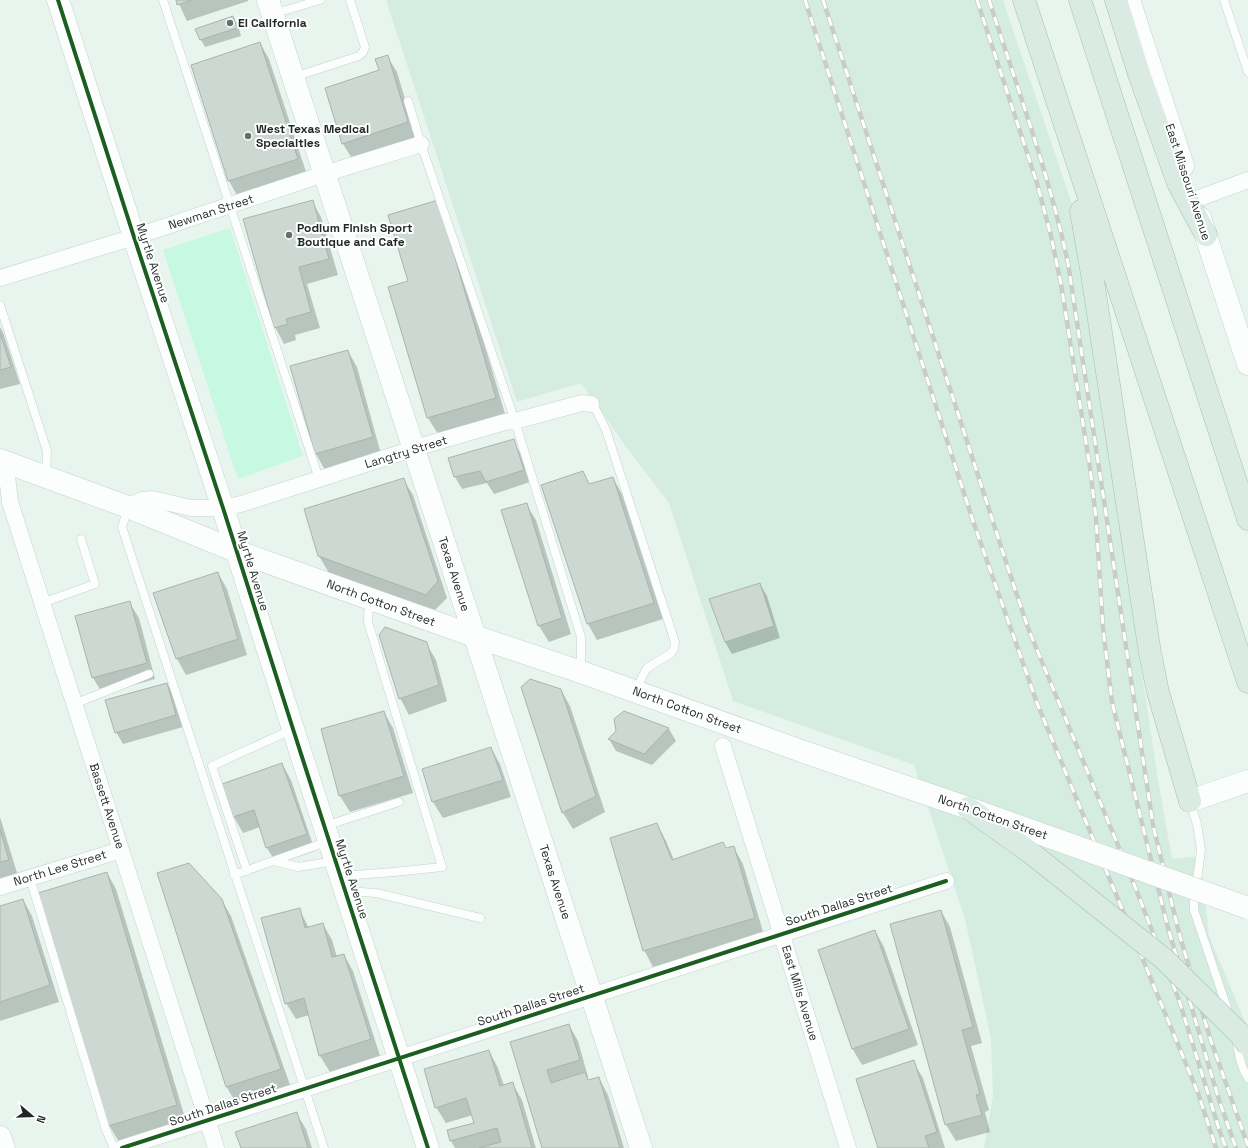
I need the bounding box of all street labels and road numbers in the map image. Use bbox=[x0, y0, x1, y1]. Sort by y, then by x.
street label: East Missouri Avenue bbox=[1162, 122, 1214, 242]
street label: Newman Street bbox=[166, 191, 256, 233]
street label: Myrtle Avenue bbox=[133, 221, 173, 305]
street label: Langtry Street bbox=[363, 432, 449, 472]
street label: Myrtle Avenue bbox=[233, 529, 273, 613]
street label: Texas Avenue bbox=[434, 534, 474, 614]
street label: North Cotton Street bbox=[324, 576, 438, 630]
street label: North Cotton Street bbox=[630, 683, 744, 737]
street label: Bassett Avenue bbox=[86, 761, 128, 851]
street label: North Cotton Street bbox=[936, 791, 1050, 843]
street label: Myrtle Avenue bbox=[332, 837, 372, 921]
street label: Texas Avenue bbox=[535, 842, 575, 922]
street label: North Lee Street bbox=[12, 846, 108, 890]
street label: South Dallas Street bbox=[783, 880, 895, 930]
street label: East Mills Avenue bbox=[778, 943, 822, 1043]
street label: South Dallas Street bbox=[475, 980, 587, 1030]
street label: South Dallas Street bbox=[167, 1080, 279, 1130]

